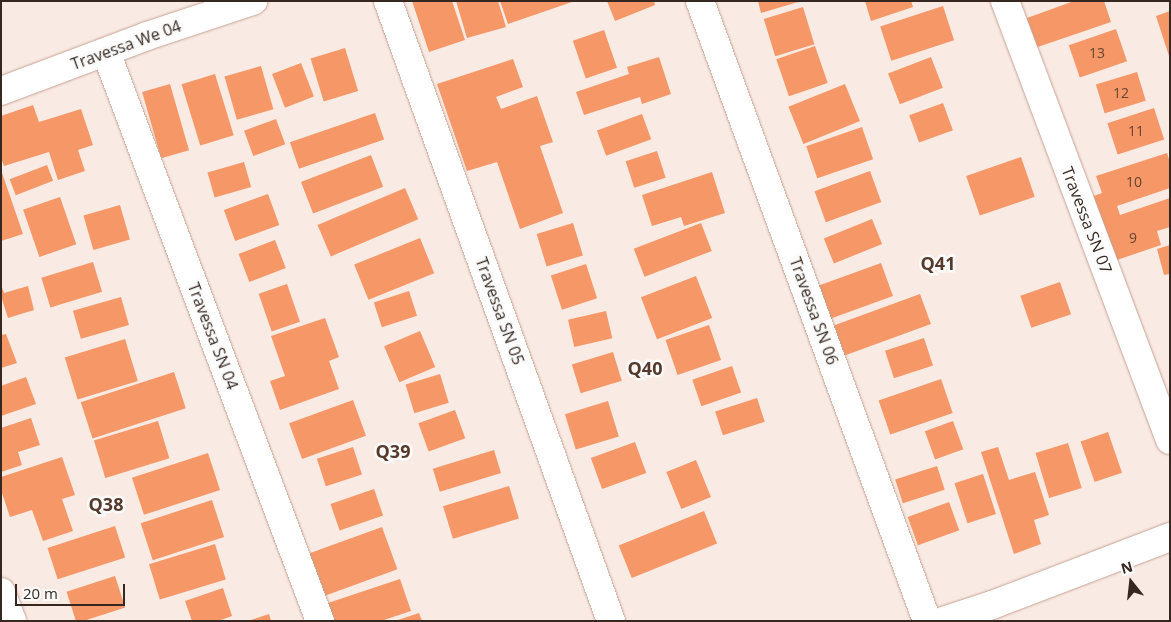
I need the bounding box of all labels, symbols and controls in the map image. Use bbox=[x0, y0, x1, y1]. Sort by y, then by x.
street label: Travessa We 04 bbox=[68, 16, 184, 74]
house number: 13 bbox=[1089, 45, 1105, 61]
house number: 12 bbox=[1113, 85, 1129, 101]
house number: 11 bbox=[1128, 123, 1144, 139]
street label: Travessa SN 07 bbox=[1058, 164, 1116, 276]
house number: 10 bbox=[1126, 174, 1142, 190]
house number: 9 bbox=[1129, 230, 1137, 246]
district label: Q41 bbox=[921, 252, 955, 274]
street label: Travessa SN 05 bbox=[472, 255, 528, 367]
street label: Travessa SN 06 bbox=[786, 255, 842, 367]
street label: Travessa SN 04 bbox=[184, 280, 242, 392]
district label: Q40 bbox=[628, 357, 662, 379]
district label: Q39 bbox=[376, 440, 410, 462]
district label: Q38 bbox=[89, 493, 123, 515]
text: N bbox=[1119, 556, 1135, 578]
north arrow bbox=[1106, 557, 1156, 607]
scale bar bbox=[18, 574, 128, 606]
text: 20 m bbox=[23, 583, 58, 603]

